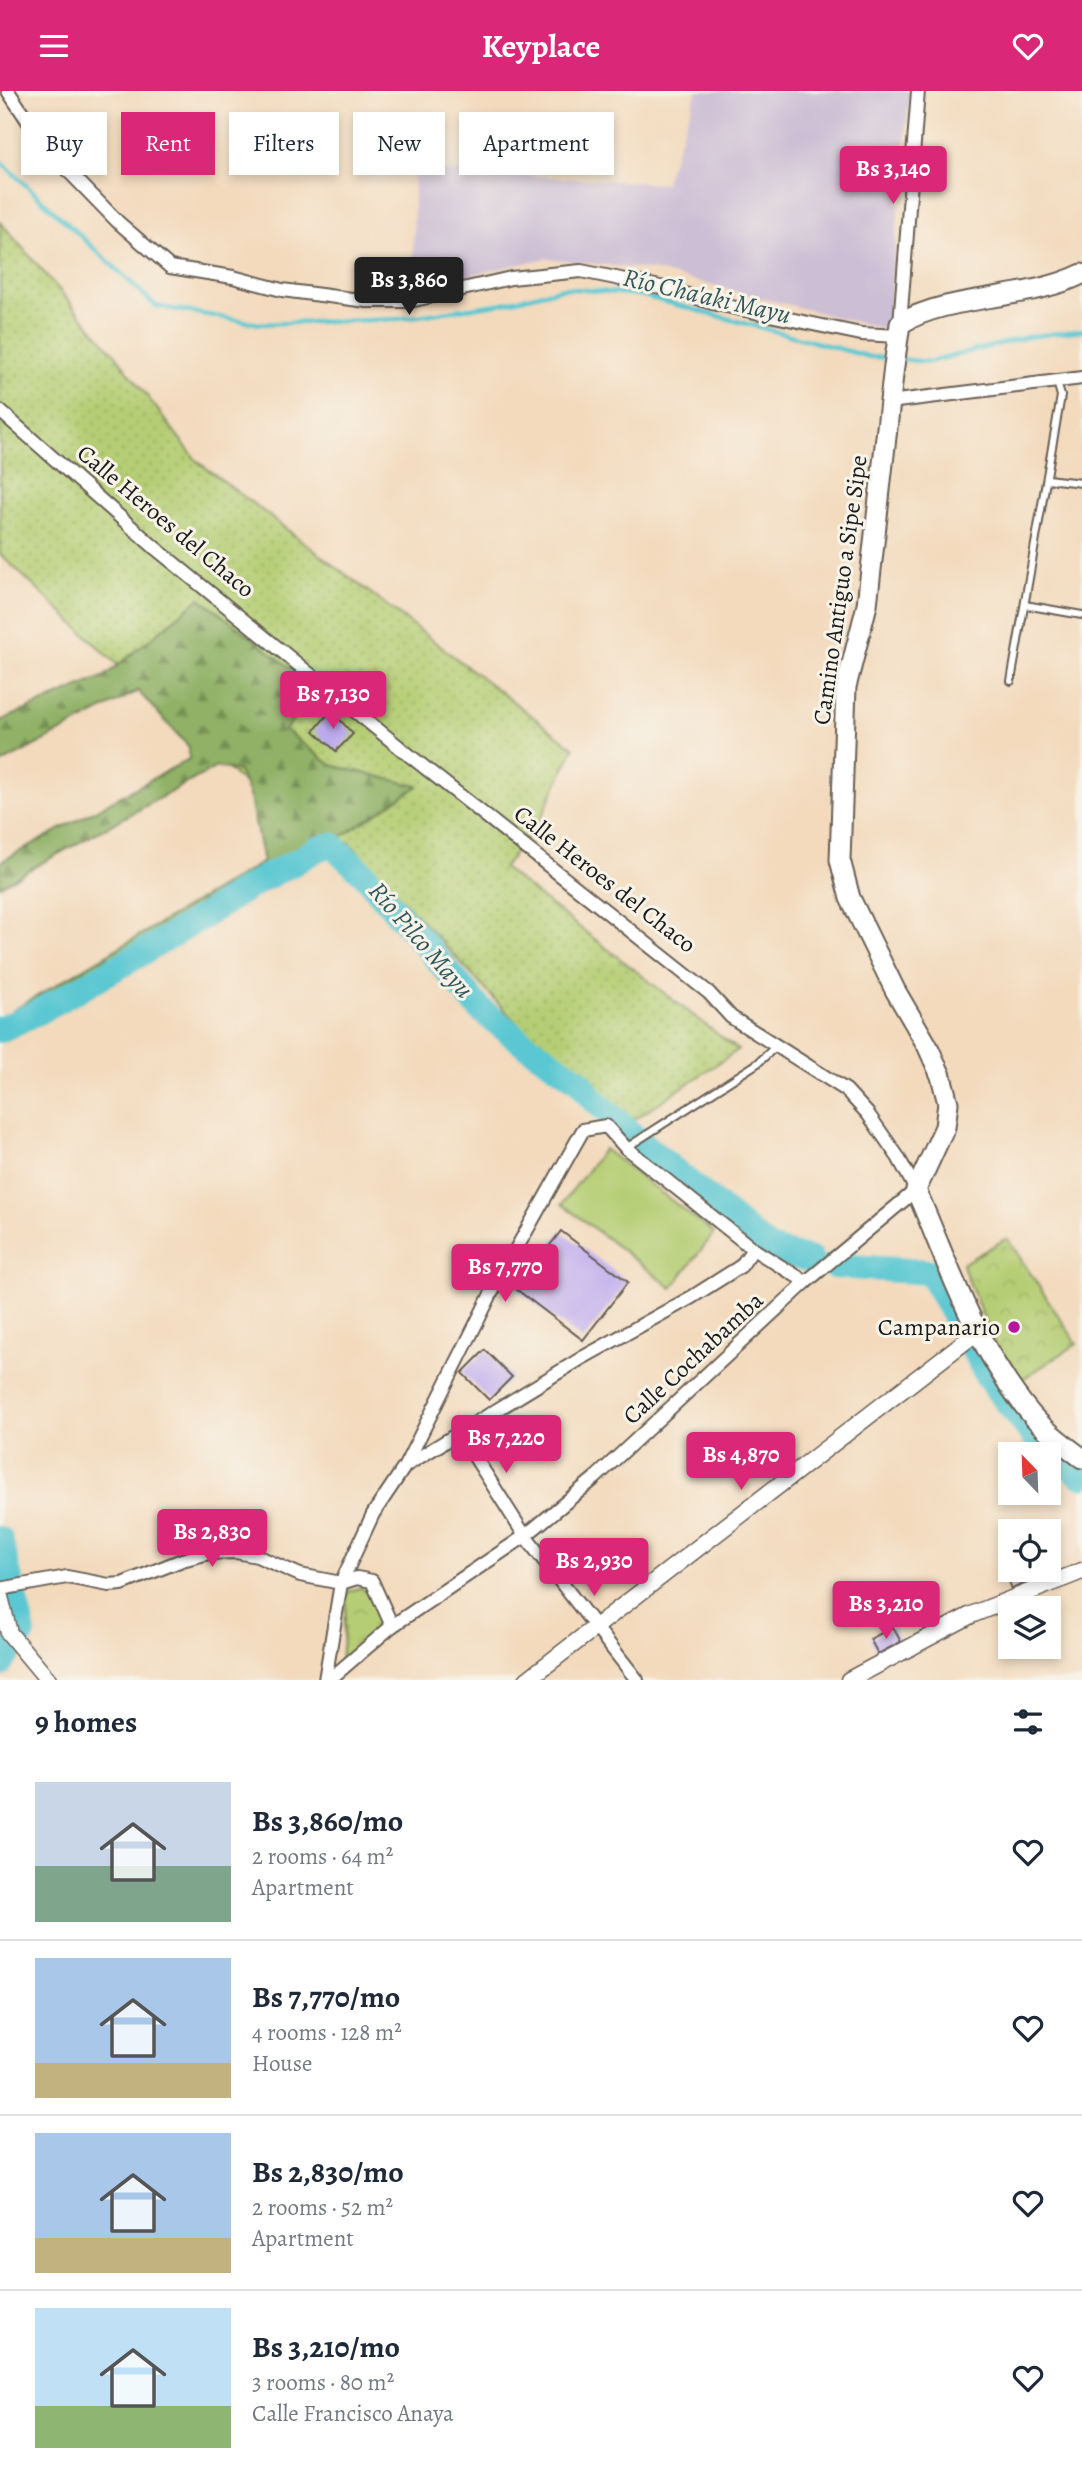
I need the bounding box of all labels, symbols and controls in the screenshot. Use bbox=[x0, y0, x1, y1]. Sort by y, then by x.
text: Keyplace bbox=[482, 24, 600, 68]
icon: menu bbox=[35, 27, 73, 65]
icon: heart bbox=[1009, 27, 1047, 65]
chip: Buy bbox=[21, 112, 107, 175]
chip: Rent bbox=[121, 112, 215, 175]
chip: Filters bbox=[229, 112, 339, 175]
chip: New bbox=[353, 112, 445, 175]
chip: Apartment bbox=[459, 112, 614, 175]
pin: Bs 3,140 bbox=[821, 146, 965, 206]
text: Bs 3,140 bbox=[856, 153, 930, 184]
pin: Bs 3,860 bbox=[337, 257, 481, 317]
water label: Río Cha'aki Mayu bbox=[620, 260, 795, 332]
text: Bs 3,860 bbox=[370, 264, 448, 295]
street label: Calle Heroes del Chaco bbox=[70, 437, 262, 605]
street label: Camino Antiguo a Sipe Sipe bbox=[805, 453, 875, 727]
pin: Bs 7,130 bbox=[261, 671, 405, 731]
text: Bs 7,130 bbox=[296, 678, 370, 709]
street label: Calle Heroes del Chaco bbox=[507, 798, 703, 960]
water label: Río Pilco Mayu bbox=[361, 874, 482, 1006]
pin: Bs 7,770 bbox=[433, 1245, 577, 1304]
text: Bs 7,770 bbox=[467, 1251, 543, 1282]
street label: Calle Cochabamba bbox=[616, 1284, 771, 1431]
place label: Campanario bbox=[878, 1311, 1000, 1343]
marker: Campanario bbox=[1006, 1319, 1022, 1335]
pin: Bs 7,220 bbox=[434, 1415, 578, 1475]
text: Bs 7,220 bbox=[467, 1422, 545, 1453]
pin: Bs 4,870 bbox=[669, 1433, 813, 1492]
text: Bs 4,870 bbox=[702, 1439, 780, 1470]
north arrow bbox=[998, 1442, 1060, 1505]
map controls bbox=[998, 1442, 1061, 1659]
pin: Bs 2,830 bbox=[140, 1509, 284, 1569]
text: Bs 2,830 bbox=[173, 1516, 251, 1547]
button: locate bbox=[998, 1519, 1061, 1582]
pin: Bs 2,930 bbox=[522, 1539, 666, 1598]
text: Bs 2,930 bbox=[555, 1545, 633, 1576]
pin: Bs 3,210 bbox=[814, 1581, 958, 1641]
text: Bs 3,210 bbox=[849, 1588, 923, 1619]
button: layers bbox=[998, 1596, 1061, 1659]
text: 9 homes bbox=[35, 1702, 137, 1742]
icon: filters bbox=[1009, 1703, 1047, 1741]
text: Bs 3,860/mo bbox=[252, 1801, 403, 1841]
icon: home bbox=[91, 1810, 175, 1894]
icon: heart bbox=[1009, 1833, 1047, 1871]
text: 2 rooms · 64 m² bbox=[252, 1841, 393, 1872]
text: Apartment bbox=[252, 1872, 354, 1903]
text: Bs 7,770/mo bbox=[252, 1977, 400, 2017]
icon: home bbox=[91, 1986, 175, 2070]
icon: heart bbox=[1009, 2009, 1047, 2047]
text: 4 rooms · 128 m² bbox=[252, 2017, 402, 2048]
text: House bbox=[252, 2048, 312, 2079]
text: Bs 2,830/mo bbox=[252, 2152, 404, 2192]
icon: home bbox=[91, 2161, 175, 2245]
icon: heart bbox=[1009, 2184, 1047, 2222]
text: 2 rooms · 52 m² bbox=[252, 2192, 393, 2223]
text: Apartment bbox=[252, 2223, 354, 2254]
text: Bs 3,210/mo bbox=[252, 2327, 400, 2367]
icon: home bbox=[91, 2336, 175, 2420]
icon: heart bbox=[1009, 2359, 1047, 2397]
text: 3 rooms · 80 m² bbox=[252, 2367, 394, 2398]
text: Calle Francisco Anaya bbox=[252, 2398, 454, 2429]

